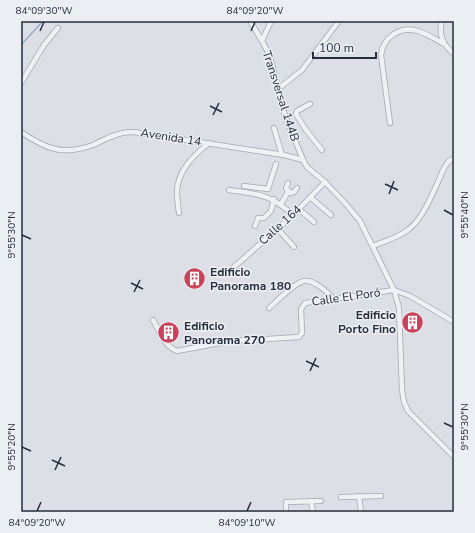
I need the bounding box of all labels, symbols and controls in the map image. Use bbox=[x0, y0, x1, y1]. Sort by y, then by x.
text: 84°09'30"W bbox=[16, 4, 72, 18]
text: 84°09'20"W bbox=[227, 4, 283, 18]
scale bar bbox=[313, 34, 376, 60]
text: 100 m bbox=[319, 40, 354, 56]
street label: Transversal 144B bbox=[259, 49, 303, 143]
street label: Avenida 14 bbox=[139, 124, 203, 150]
text: 9°55'40"N bbox=[458, 191, 472, 239]
street label: Calle 164 bbox=[255, 202, 305, 248]
text: 9°55'30"N bbox=[5, 211, 19, 259]
place label: Edificio Panorama 180 bbox=[210, 264, 291, 294]
building icon: Edificio Panorama 180 bbox=[181, 266, 207, 292]
street label: Calle El Poró bbox=[311, 284, 382, 310]
place label: Edificio Porto Fino bbox=[338, 307, 396, 337]
building icon: Edificio Porto Fino bbox=[399, 309, 425, 335]
place label: Edificio Panorama 270 bbox=[184, 318, 265, 348]
building icon: Edificio Panorama 270 bbox=[156, 320, 182, 346]
text: 9°55'30"N bbox=[458, 403, 472, 451]
text: 9°55'20"N bbox=[5, 423, 19, 471]
text: 84°09'20"W bbox=[9, 516, 65, 530]
text: 84°09'10"W bbox=[219, 516, 275, 530]

